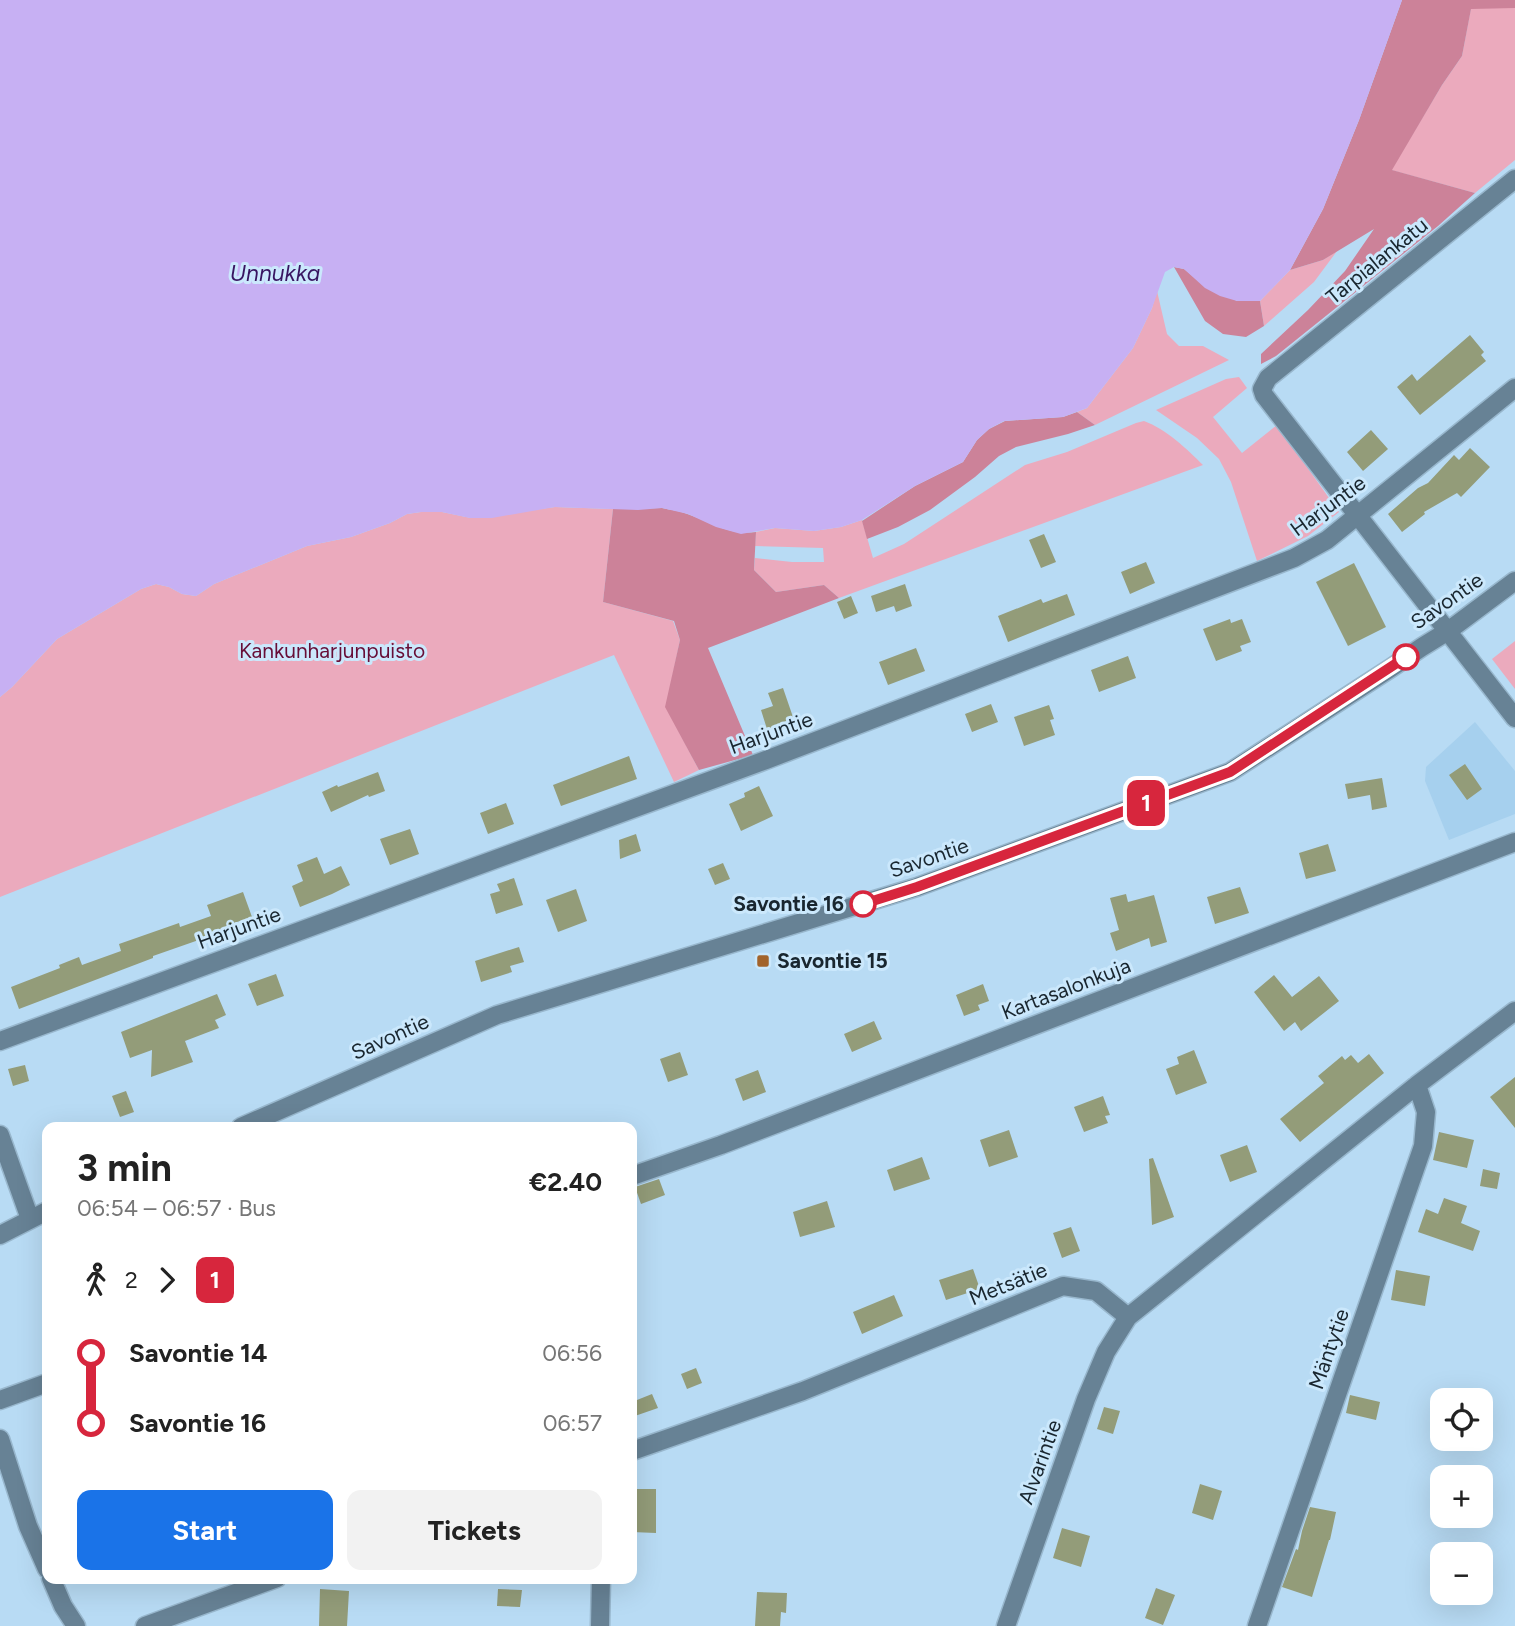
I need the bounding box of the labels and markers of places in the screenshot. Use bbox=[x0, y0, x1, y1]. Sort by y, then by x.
unlabelled marker bbox=[1393, 644, 1419, 670]
place label: Savontie 16 bbox=[733, 891, 844, 916]
marker: Savontie 16 bbox=[850, 891, 876, 917]
place label: Savontie 15 bbox=[777, 948, 888, 973]
marker: Savontie 15 bbox=[755, 953, 771, 969]

